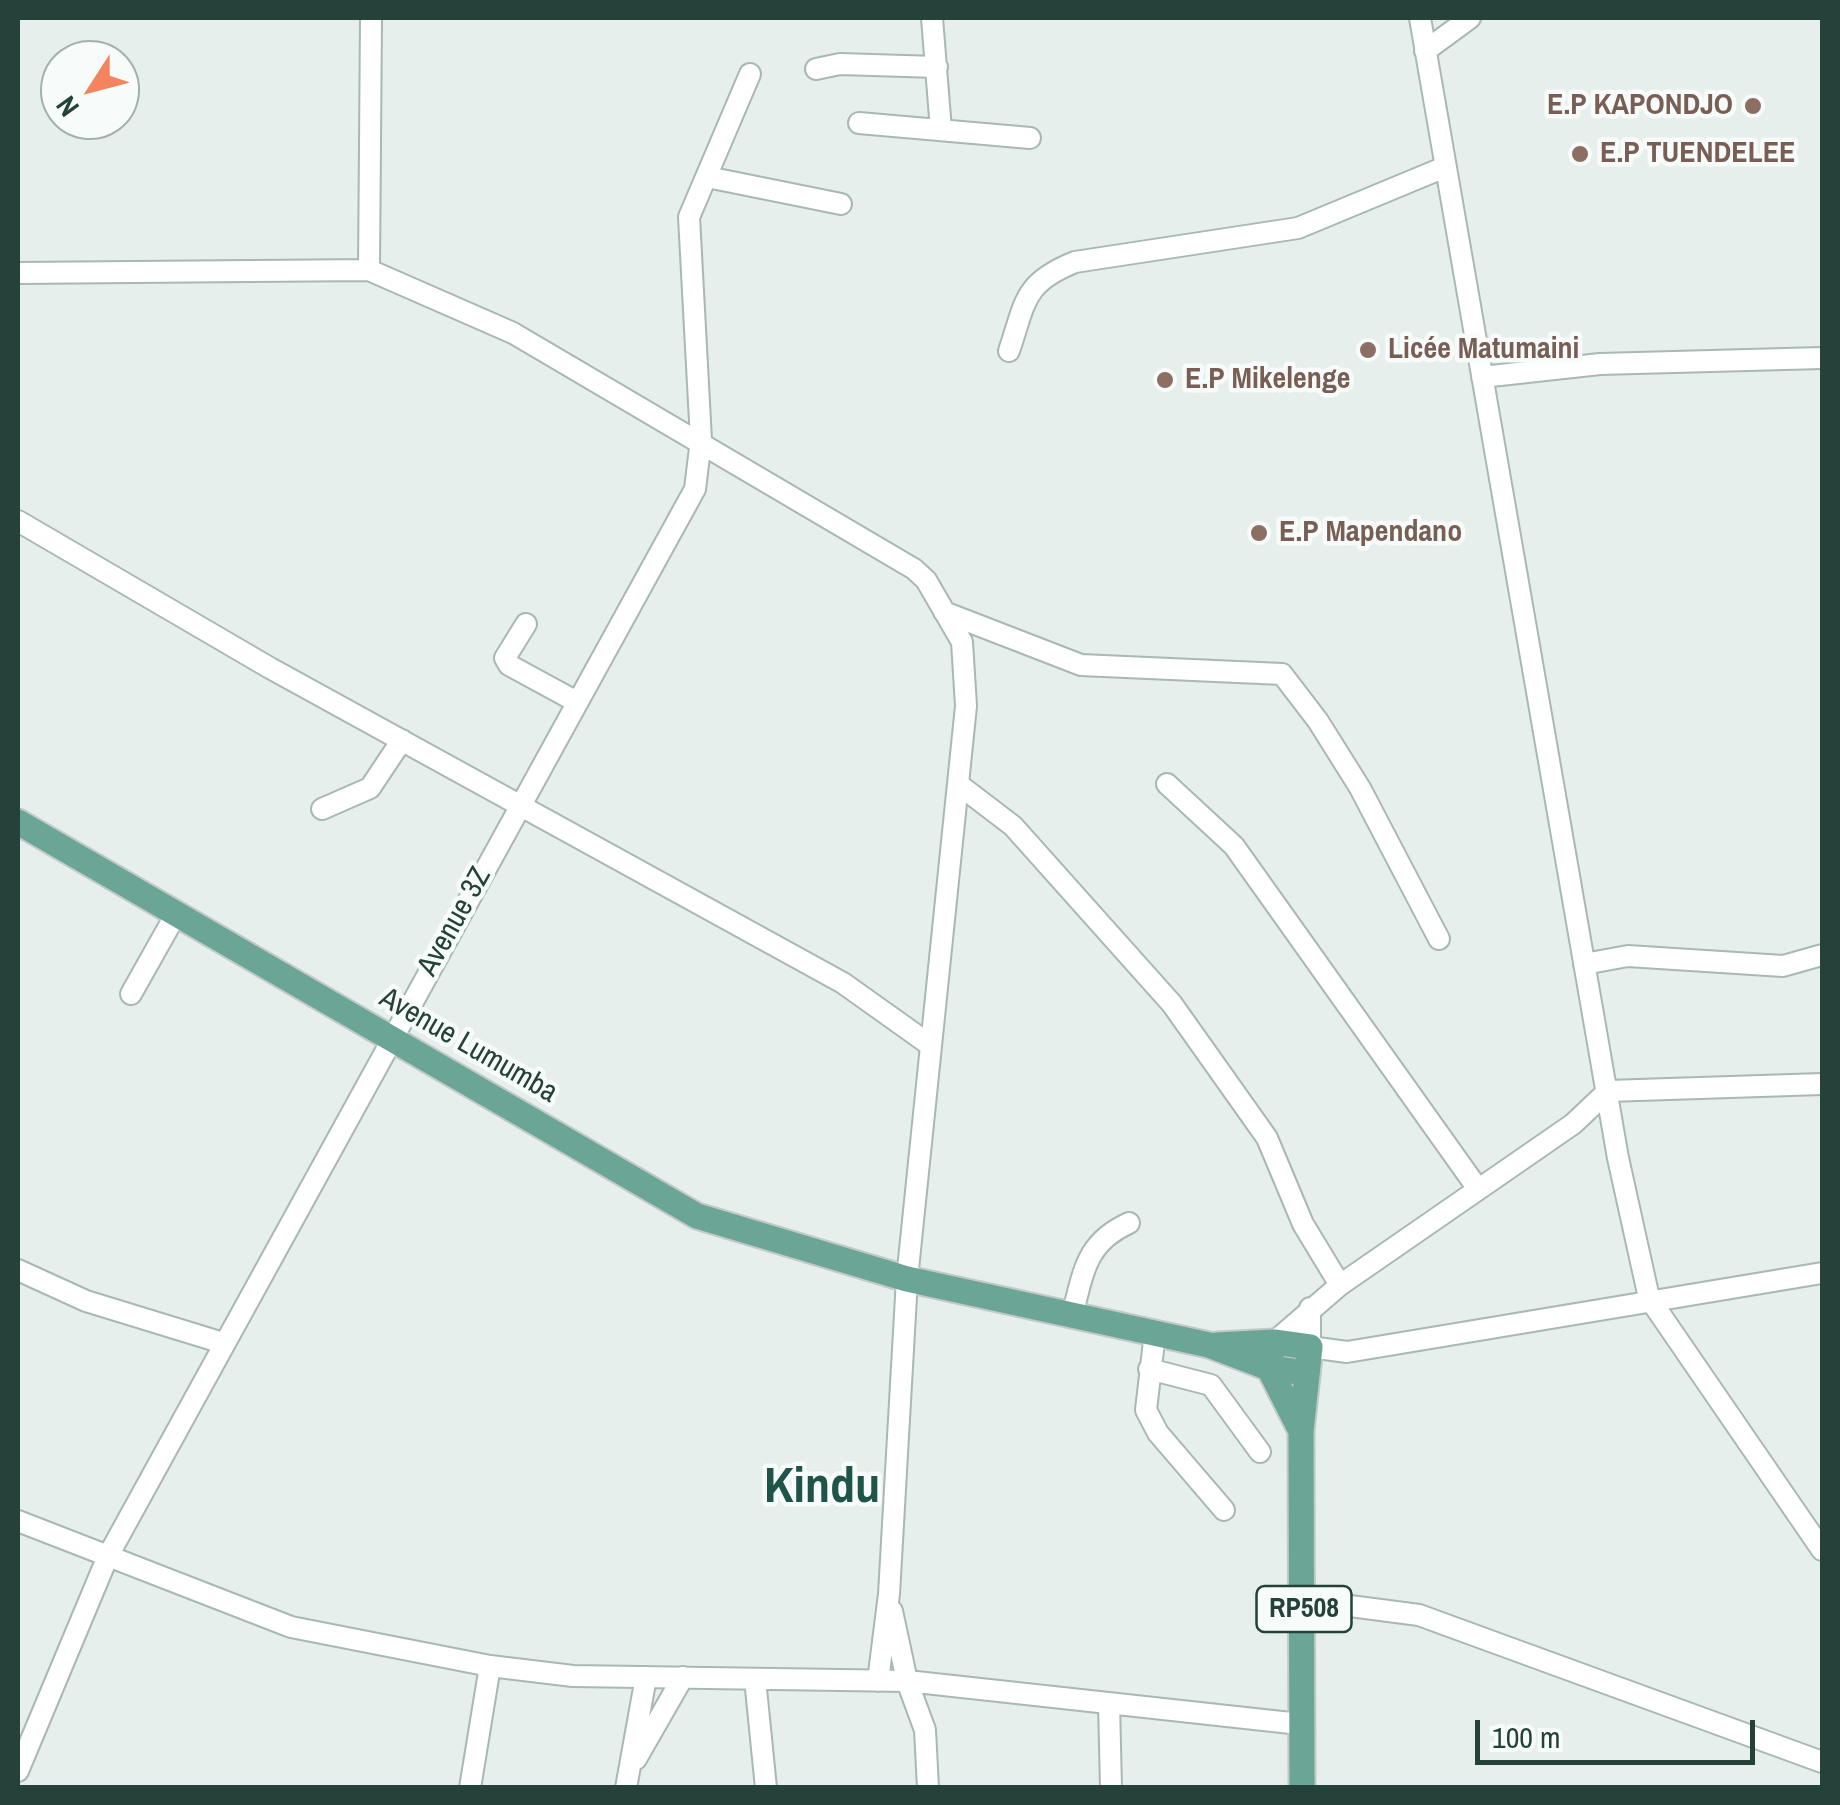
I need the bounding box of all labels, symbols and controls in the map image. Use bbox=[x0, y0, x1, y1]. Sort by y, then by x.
north arrow bbox=[40, 40, 140, 140]
place label: E.P KAPONDJO bbox=[1547, 88, 1733, 124]
text: N bbox=[47, 89, 88, 124]
marker: E.P KAPONDJO bbox=[1742, 95, 1764, 117]
place label: E.P TUENDELEE bbox=[1600, 136, 1795, 172]
marker: E.P TUENDELEE bbox=[1569, 143, 1591, 165]
place label: Licée Matumaini bbox=[1388, 332, 1579, 368]
marker: Licée Matumaini bbox=[1357, 339, 1379, 361]
place label: E.P Mikelenge bbox=[1185, 362, 1350, 398]
marker: E.P Mikelenge bbox=[1154, 369, 1176, 391]
place label: E.P Mapendano bbox=[1279, 515, 1462, 551]
marker: E.P Mapendano bbox=[1248, 522, 1270, 544]
street label: Avenue 3Z bbox=[411, 861, 499, 983]
street label: Avenue Lumumba bbox=[373, 981, 563, 1111]
district label: Kindu bbox=[764, 1459, 880, 1519]
road number: RP508 bbox=[1256, 1586, 1352, 1632]
scale bar bbox=[1480, 1700, 1760, 1762]
text: 100 m bbox=[1492, 1717, 1560, 1757]

